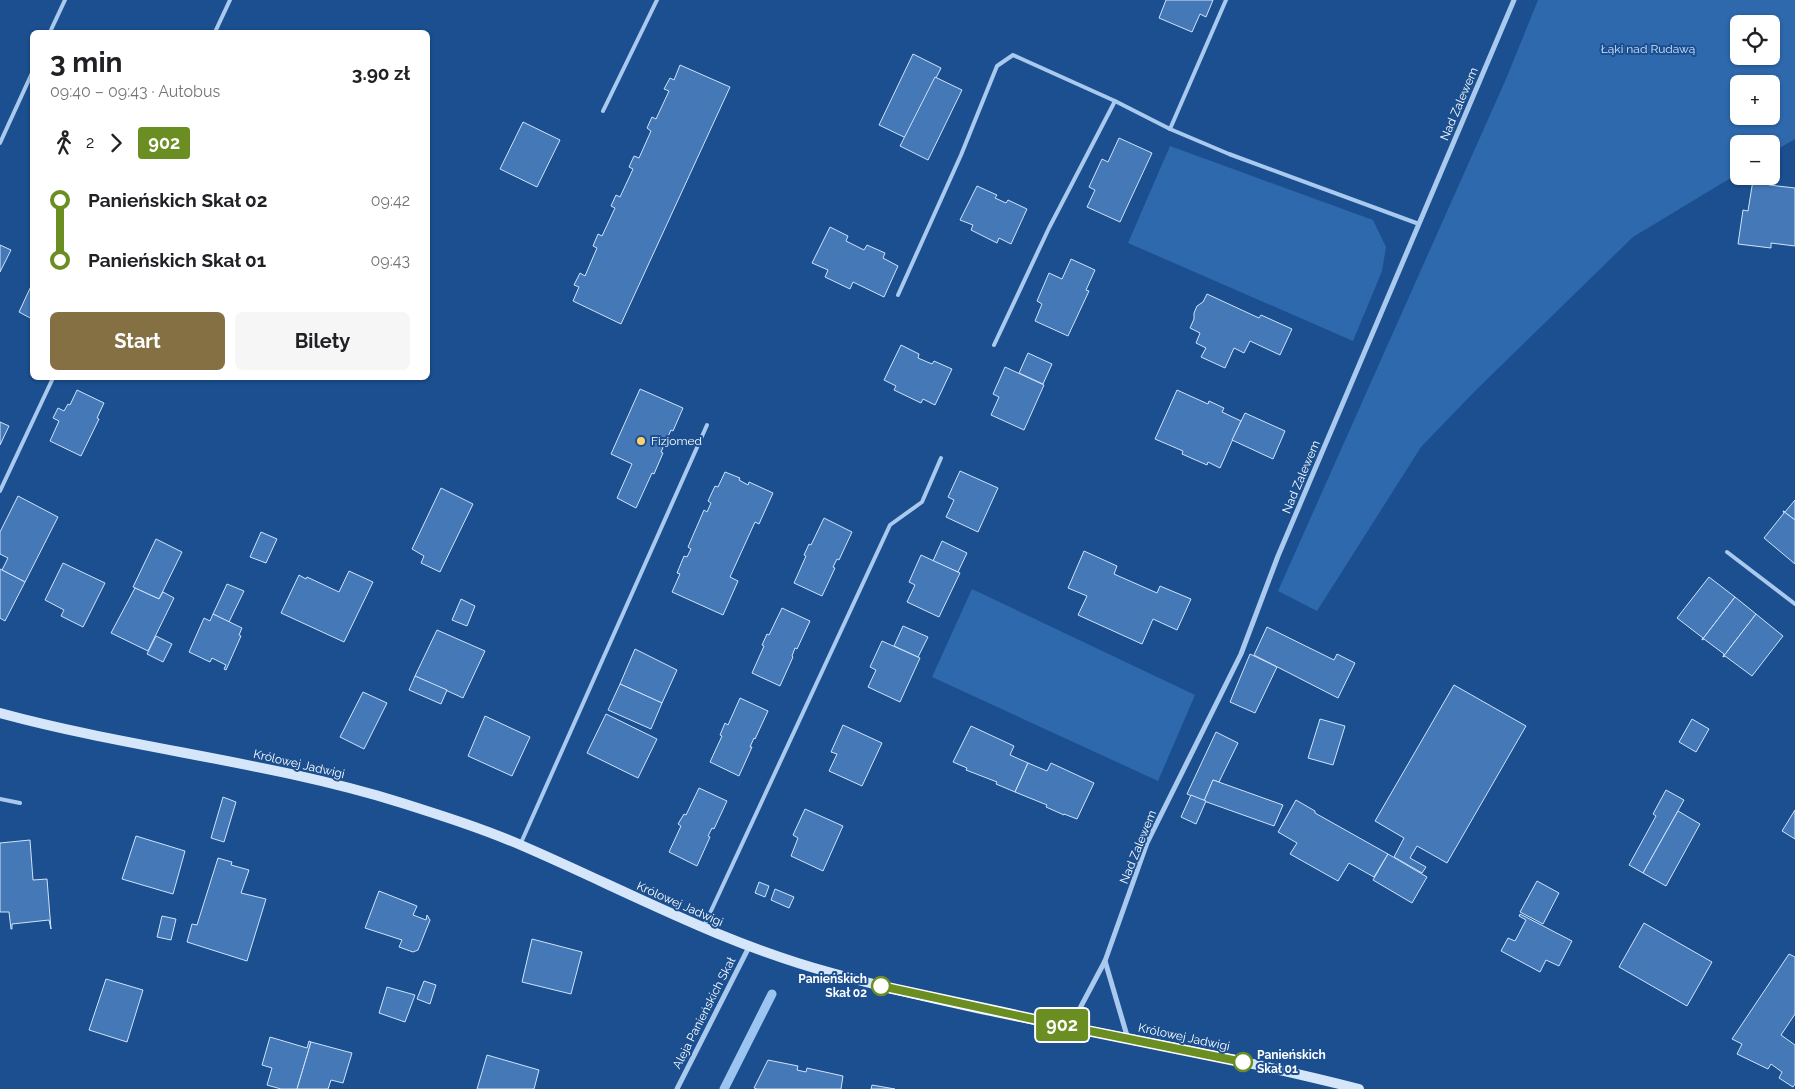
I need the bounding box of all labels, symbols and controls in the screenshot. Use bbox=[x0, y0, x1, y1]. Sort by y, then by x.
map controls bbox=[1730, 15, 1780, 185]
button: locate bbox=[1730, 15, 1780, 65]
park label: Łąki nad Rudawą bbox=[1601, 42, 1695, 56]
text: 3 min bbox=[50, 46, 122, 79]
text: 3.90 zł bbox=[352, 62, 410, 84]
street label: Nad Zalewem bbox=[1437, 65, 1481, 143]
button: + bbox=[1730, 75, 1780, 125]
text: 09:40 – 09:43 · Autobus bbox=[50, 82, 220, 101]
icon: walk bbox=[50, 129, 78, 157]
icon: forward bbox=[102, 129, 130, 157]
text: 902 bbox=[148, 132, 180, 153]
text: 2 bbox=[86, 133, 94, 152]
button: − bbox=[1730, 135, 1780, 185]
text: Panieńskich Skał 02 bbox=[88, 189, 267, 211]
text: 09:42 bbox=[371, 191, 410, 210]
text: Panieńskich Skał 01 bbox=[88, 249, 266, 271]
text: 09:43 bbox=[371, 251, 410, 270]
button: Start bbox=[50, 312, 225, 370]
button: Bilety bbox=[235, 312, 410, 370]
place label: Fizjomed bbox=[651, 434, 702, 448]
marker: Fizjomed bbox=[635, 435, 647, 447]
street label: Nad Zalewem bbox=[1279, 438, 1323, 516]
street label: Królowej Jadwigi bbox=[252, 747, 346, 781]
street label: Nad Zalewem bbox=[1117, 808, 1159, 886]
street label: Królowej Jadwigi bbox=[635, 879, 725, 929]
street label: Aleja Panieńskich Skał bbox=[670, 954, 738, 1071]
place label: Panieńskich Skał 02 bbox=[798, 972, 867, 1000]
marker: Panieńskich Skał 02 bbox=[871, 976, 891, 996]
line badge: 902 bbox=[1033, 1009, 1091, 1041]
text: 902 bbox=[1046, 1014, 1078, 1035]
street label: Królowej Jadwigi bbox=[1137, 1020, 1231, 1054]
place label: Panieńskich Skał 01 bbox=[1257, 1048, 1326, 1076]
marker: Panieńskich Skał 01 bbox=[1233, 1052, 1253, 1072]

